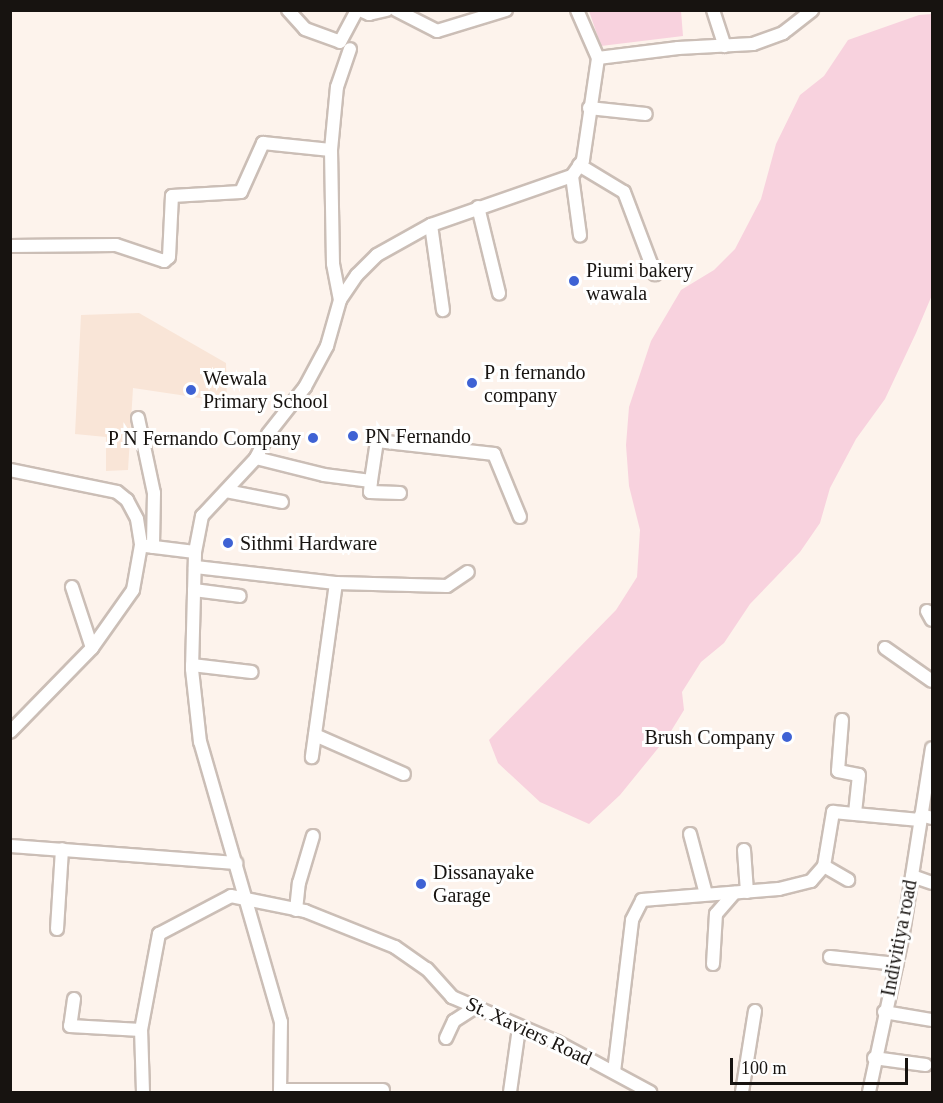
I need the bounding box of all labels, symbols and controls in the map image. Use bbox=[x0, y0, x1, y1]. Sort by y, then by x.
place label: Piumi bakery wawala bbox=[586, 258, 713, 305]
marker: Piumi bakery wawala bbox=[567, 274, 581, 288]
place label: P n fernando company bbox=[484, 360, 615, 407]
place label: Wewala Primary School bbox=[203, 366, 349, 413]
marker: P n fernando company bbox=[465, 376, 479, 390]
marker: Wewala Primary School bbox=[184, 383, 198, 397]
place label: PN Fernando bbox=[365, 424, 493, 448]
place label: P N Fernando Company bbox=[64, 426, 301, 450]
marker: PN Fernando bbox=[346, 429, 360, 443]
marker: P N Fernando Company bbox=[306, 431, 320, 445]
place label: Sithmi Hardware bbox=[240, 531, 402, 555]
marker: Sithmi Hardware bbox=[221, 536, 235, 550]
place label: Brush Company bbox=[620, 725, 775, 749]
marker: Brush Company bbox=[780, 730, 794, 744]
place label: Dissanayake Garage bbox=[433, 861, 550, 908]
street label: Indivitiya road bbox=[874, 867, 924, 1009]
marker: Dissanayake Garage bbox=[414, 877, 428, 891]
street label: St. Xaviers Road bbox=[452, 987, 606, 1075]
scale bar bbox=[733, 1046, 912, 1084]
text: 100 m bbox=[741, 1058, 787, 1078]

